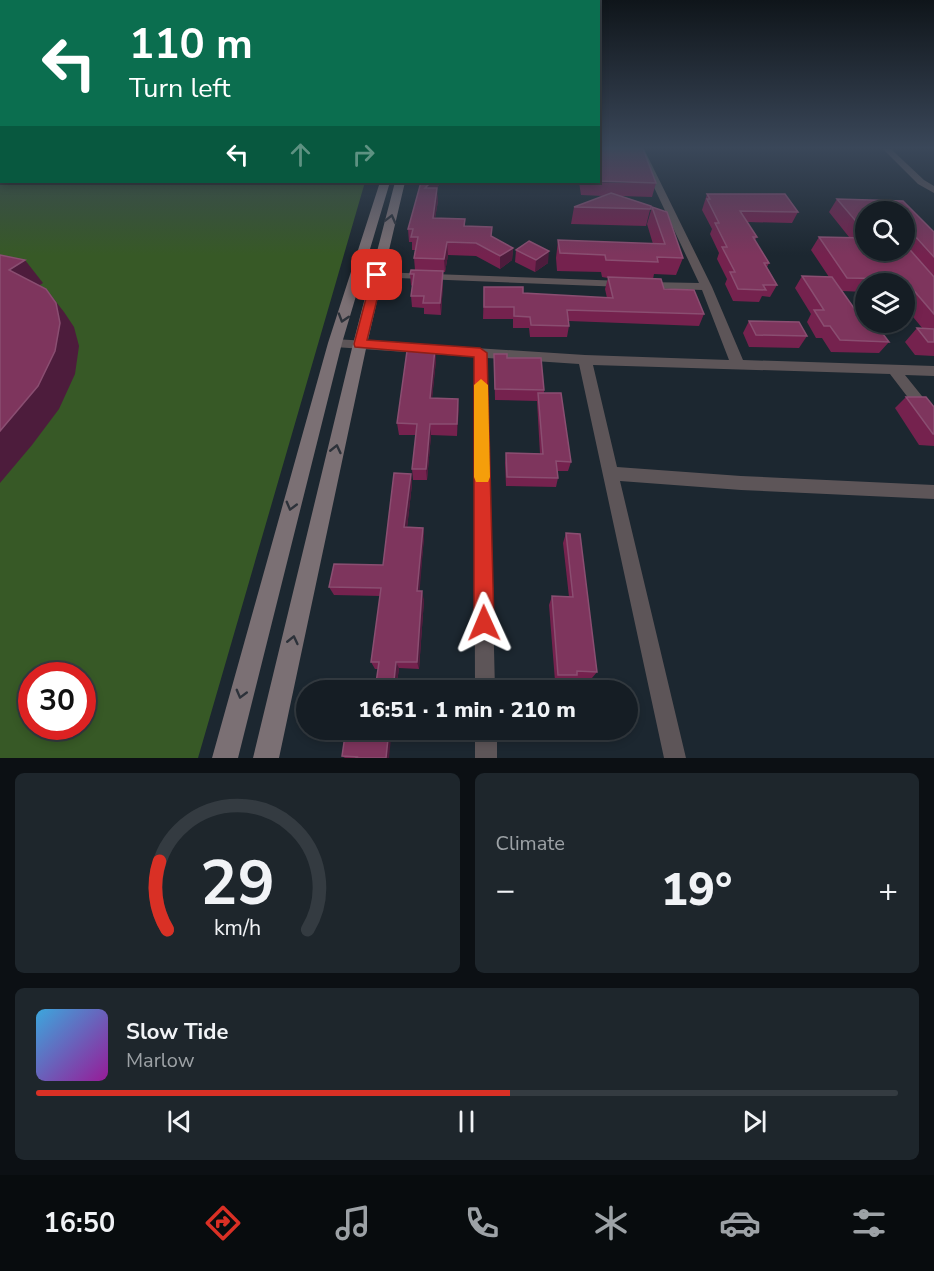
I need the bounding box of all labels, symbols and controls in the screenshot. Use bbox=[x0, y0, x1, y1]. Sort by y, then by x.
text: 110 m bbox=[129, 16, 253, 73]
icon: left bbox=[30, 24, 108, 102]
text: Turn left bbox=[129, 70, 230, 107]
icon: left bbox=[221, 138, 254, 171]
icon: ahead bbox=[284, 138, 317, 171]
icon: right bbox=[347, 138, 380, 171]
map controls bbox=[855, 201, 915, 333]
button: search bbox=[855, 201, 915, 261]
one-way arrow bbox=[384, 214, 396, 225]
pin bbox=[351, 249, 402, 300]
icon: arrive bbox=[360, 258, 393, 291]
button: layers bbox=[855, 273, 915, 333]
one-way arrow bbox=[338, 312, 350, 323]
one-way arrow bbox=[329, 445, 342, 455]
one-way arrow bbox=[286, 501, 299, 511]
position arrow bbox=[452, 591, 516, 655]
one-way arrow bbox=[285, 635, 298, 645]
speed limit sign: 30 bbox=[18, 662, 96, 740]
one-way arrow bbox=[236, 689, 249, 699]
text: 16:51 · 1 min · 210 m bbox=[358, 695, 576, 725]
text: Climate bbox=[496, 830, 565, 857]
text: 29 bbox=[200, 841, 275, 926]
text: 19° bbox=[661, 860, 732, 921]
text: − bbox=[496, 868, 515, 913]
text: + bbox=[878, 868, 898, 913]
text: km/h bbox=[214, 913, 261, 943]
text: Slow Tide bbox=[126, 1017, 228, 1047]
text: Marlow bbox=[126, 1047, 194, 1074]
icon: previous bbox=[163, 1105, 196, 1138]
icon: pause bbox=[450, 1105, 483, 1138]
icon: next bbox=[738, 1105, 771, 1138]
icon: directions bbox=[202, 1202, 244, 1244]
icon: music bbox=[332, 1202, 374, 1244]
icon: phone bbox=[461, 1202, 503, 1244]
icon: climate bbox=[590, 1202, 632, 1244]
icon: car bbox=[719, 1202, 761, 1244]
icon: filters bbox=[848, 1202, 890, 1244]
text: 16:50 bbox=[44, 1205, 115, 1242]

